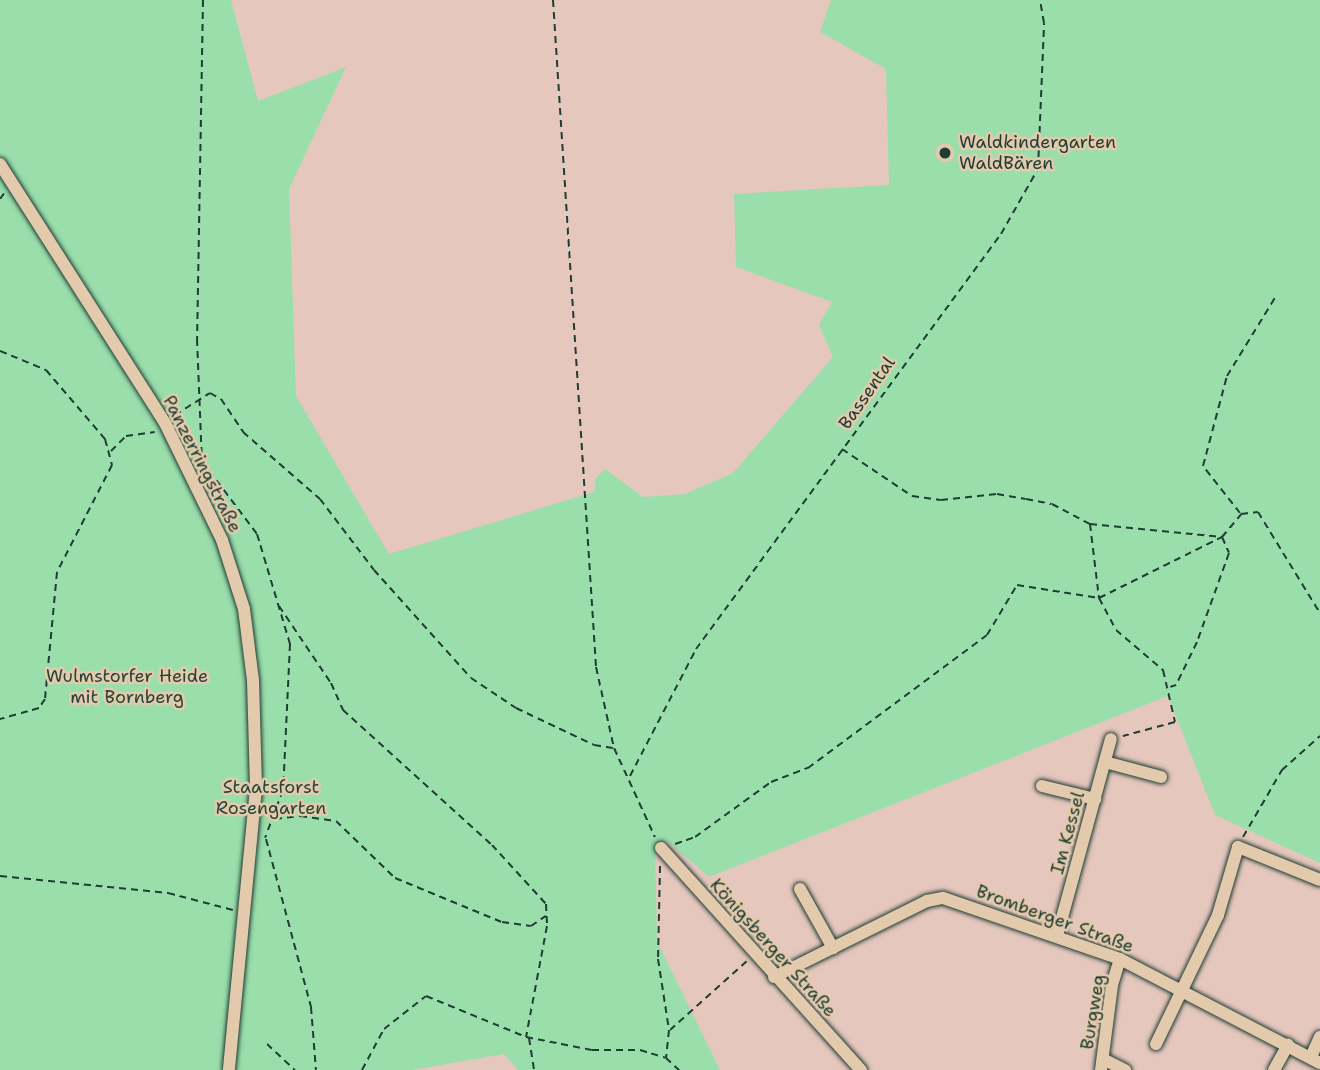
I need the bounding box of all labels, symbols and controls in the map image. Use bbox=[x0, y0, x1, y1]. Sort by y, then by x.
place label: Waldkindergarten WaldBären bbox=[959, 132, 1116, 174]
marker: Waldkindergarten WaldBären bbox=[937, 145, 953, 161]
street label: Bassental bbox=[834, 353, 900, 433]
street label: Panzerringstraße bbox=[158, 392, 246, 536]
park label: Wulmstorfer Heide mit Bornberg bbox=[46, 666, 208, 708]
park label: Staatsforst Rosengarten bbox=[216, 777, 326, 820]
street label: Im Kessel bbox=[1047, 789, 1089, 877]
street label: Königsberger Straße bbox=[705, 874, 841, 1022]
street label: Bromberger Straße bbox=[973, 880, 1137, 958]
street label: Burgweg bbox=[1076, 973, 1110, 1051]

